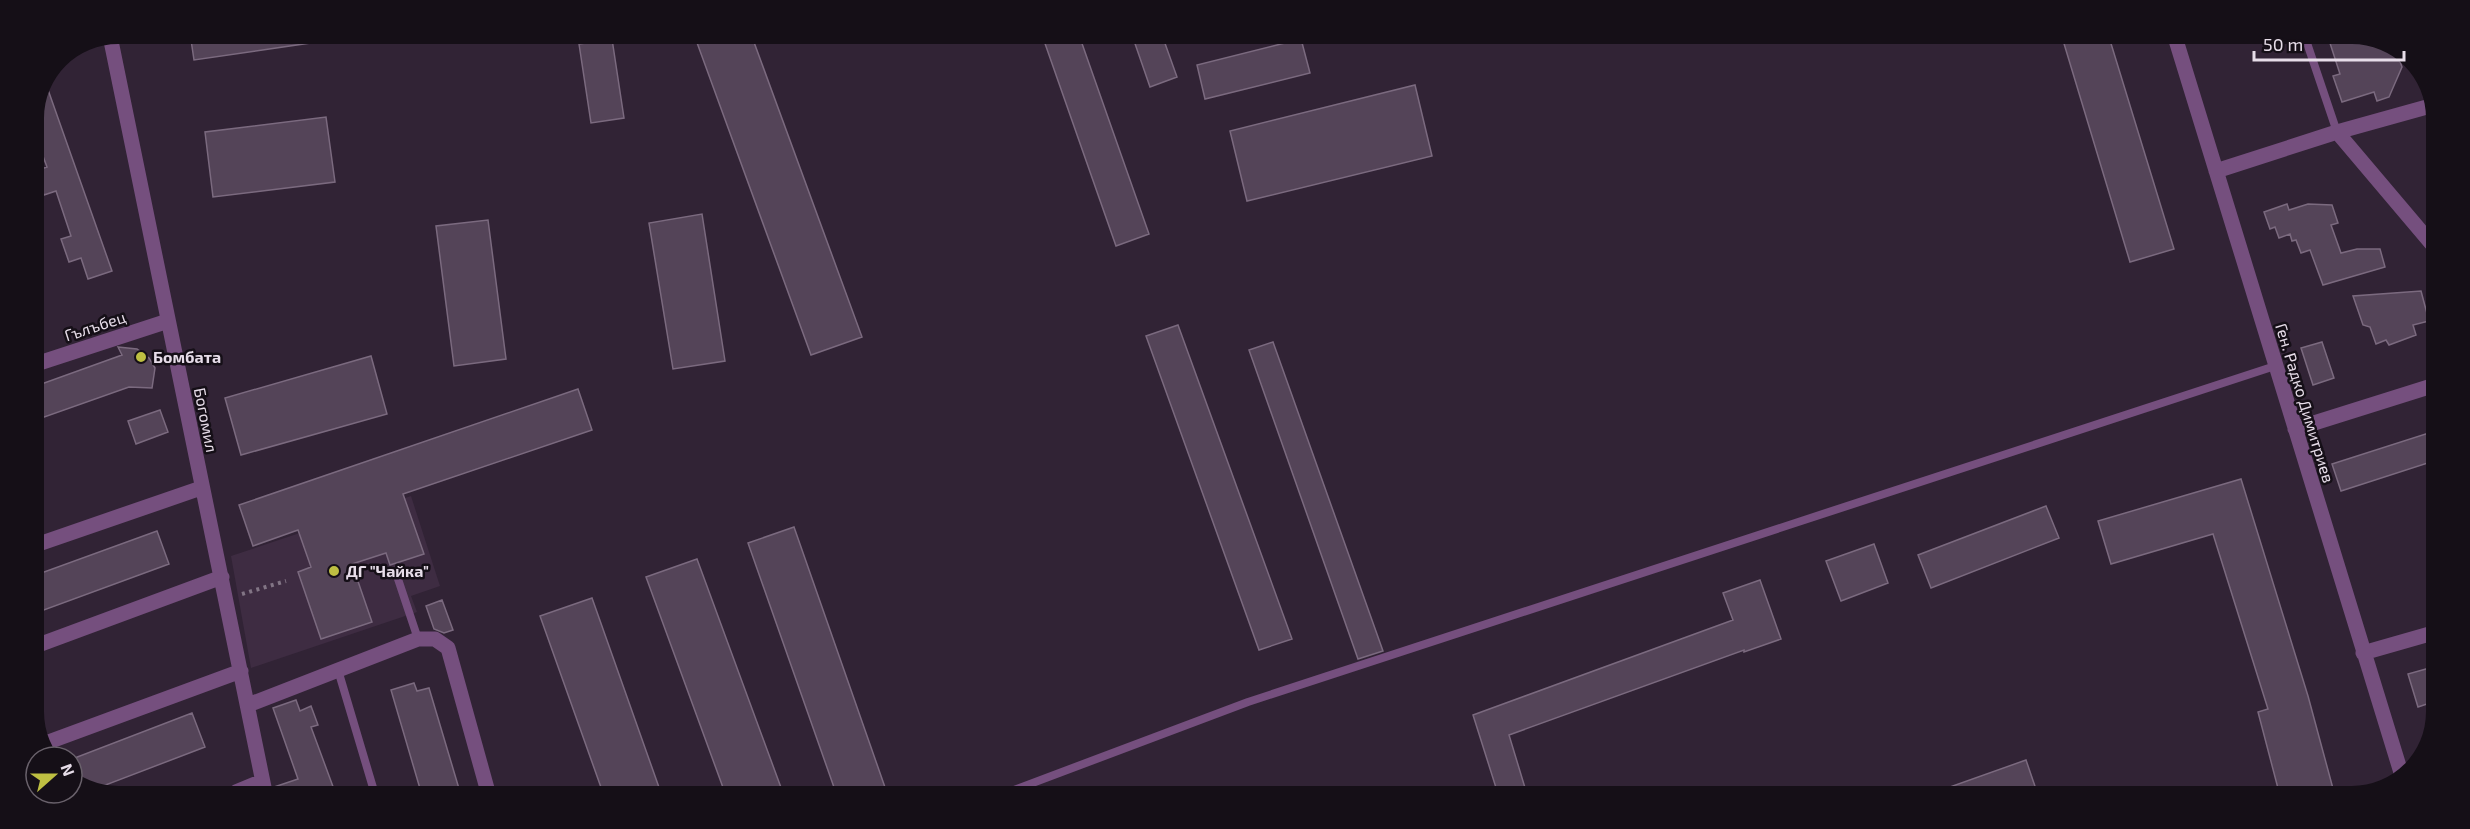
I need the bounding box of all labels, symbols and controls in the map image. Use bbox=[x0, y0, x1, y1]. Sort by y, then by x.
scale bar bbox=[2254, 24, 2404, 62]
text: 50 m bbox=[2263, 33, 2303, 55]
street label: Гълъбец bbox=[62, 307, 128, 344]
street label: Ген. Радко Димитриев bbox=[2272, 321, 2339, 485]
place label: Бомбата bbox=[153, 347, 221, 366]
marker: Бомбата bbox=[134, 350, 148, 364]
street label: Богомил bbox=[191, 386, 222, 454]
place label: ДГ "Чайка" bbox=[346, 561, 429, 580]
marker: ДГ "Чайка" bbox=[327, 564, 341, 578]
north arrow bbox=[24, 745, 84, 805]
text: N bbox=[58, 761, 79, 778]

